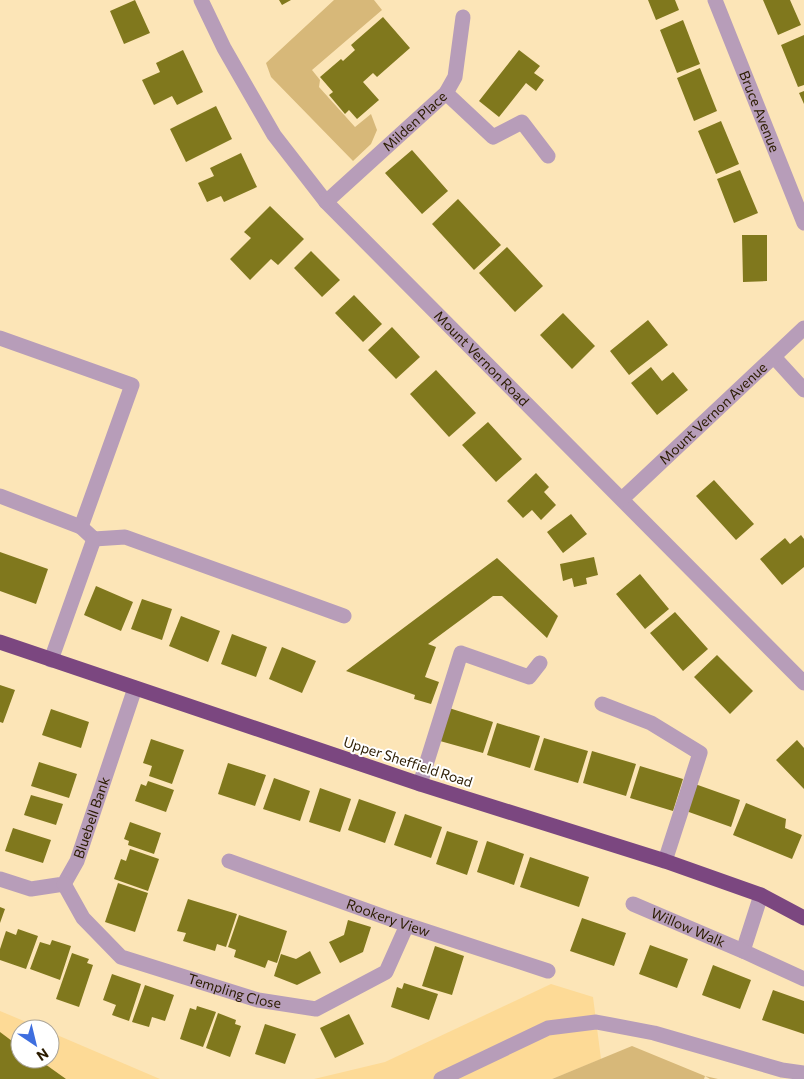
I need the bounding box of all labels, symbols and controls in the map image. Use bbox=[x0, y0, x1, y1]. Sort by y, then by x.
street label: Bruce Avenue bbox=[736, 68, 784, 154]
street label: Milden Place bbox=[379, 87, 450, 154]
street label: Mount Vernon Road bbox=[431, 307, 533, 409]
street label: Mount Vernon Avenue bbox=[655, 358, 770, 468]
street label: Upper Sheffield Road bbox=[341, 733, 475, 790]
street label: Bluebell Bank bbox=[69, 774, 113, 861]
street label: Rookery View bbox=[344, 895, 432, 940]
street label: Willow Walk bbox=[649, 904, 728, 951]
street label: Templing Close bbox=[186, 969, 282, 1011]
north arrow bbox=[10, 1019, 60, 1069]
text: N bbox=[34, 1045, 52, 1065]

